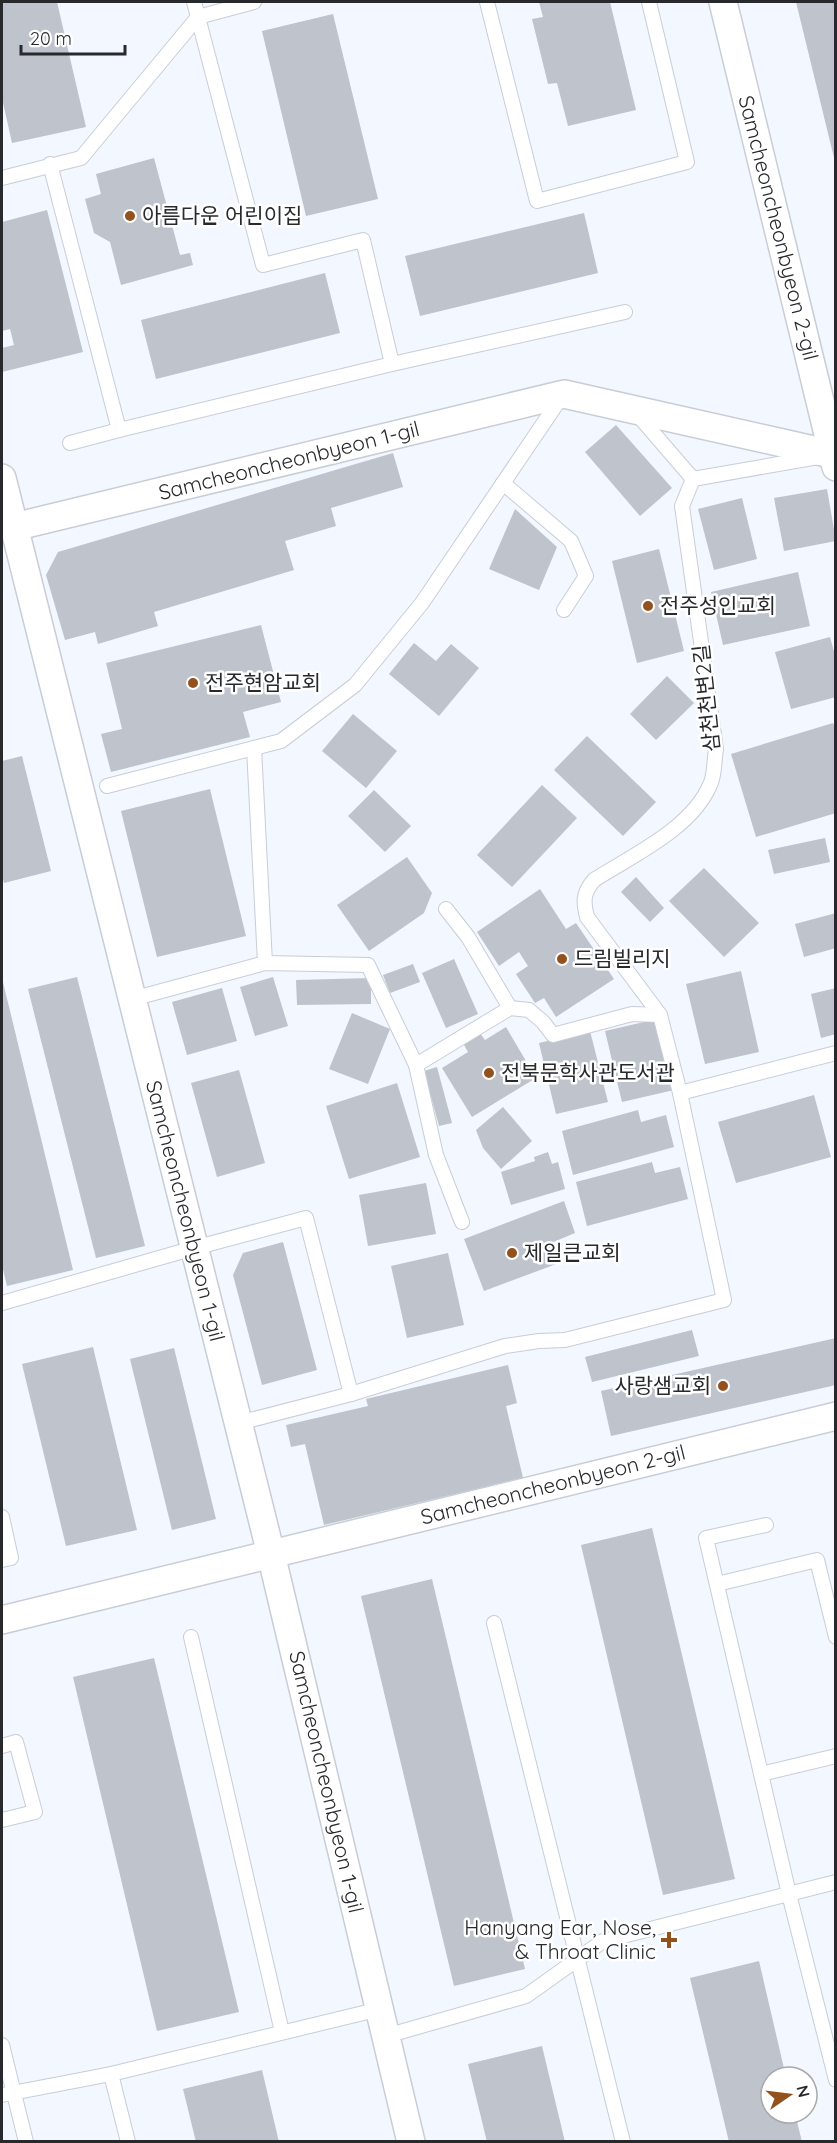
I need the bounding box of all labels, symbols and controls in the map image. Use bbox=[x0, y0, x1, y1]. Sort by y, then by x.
scale bar bbox=[21, 18, 124, 56]
text: 20 m bbox=[30, 27, 72, 50]
street label: Samcheoncheonbyeon 2-gil bbox=[733, 93, 824, 363]
place label: 아름다운 어린이집 bbox=[142, 202, 302, 228]
marker: 아름다운 어린이집 bbox=[123, 209, 137, 223]
street label: Samcheoncheonbyeon 1-gil bbox=[156, 415, 422, 505]
place label: 전주성인교회 bbox=[660, 592, 776, 618]
marker: 전주성인교회 bbox=[641, 599, 655, 613]
street label: 삼천천변2길 bbox=[687, 643, 725, 753]
place label: 전주현암교회 bbox=[205, 669, 321, 695]
marker: 전주현암교회 bbox=[186, 676, 200, 690]
place label: 드림빌리지 bbox=[574, 945, 671, 971]
marker: 드림빌리지 bbox=[555, 952, 569, 966]
place label: 전북문학사관도서관 bbox=[501, 1059, 675, 1085]
marker: 전북문학사관도서관 bbox=[482, 1066, 496, 1080]
street label: Samcheoncheonbyeon 1-gil bbox=[141, 1078, 231, 1344]
place label: 제일큰교회 bbox=[524, 1239, 621, 1265]
marker: 제일큰교회 bbox=[505, 1246, 519, 1260]
place label: 사랑샘교회 bbox=[614, 1372, 711, 1398]
marker: 사랑샘교회 bbox=[716, 1379, 730, 1393]
street label: Samcheoncheonbyeon 2-gil bbox=[418, 1439, 688, 1530]
street label: Samcheoncheonbyeon 1-gil bbox=[284, 1648, 370, 1915]
place label: Hanyang Ear, Nose, & Throat Clinic bbox=[464, 1914, 656, 1964]
marker: Hanyang Ear, Nose, & Throat Clinic bbox=[660, 1931, 678, 1949]
north arrow bbox=[759, 2065, 819, 2125]
text: N bbox=[792, 2083, 815, 2099]

